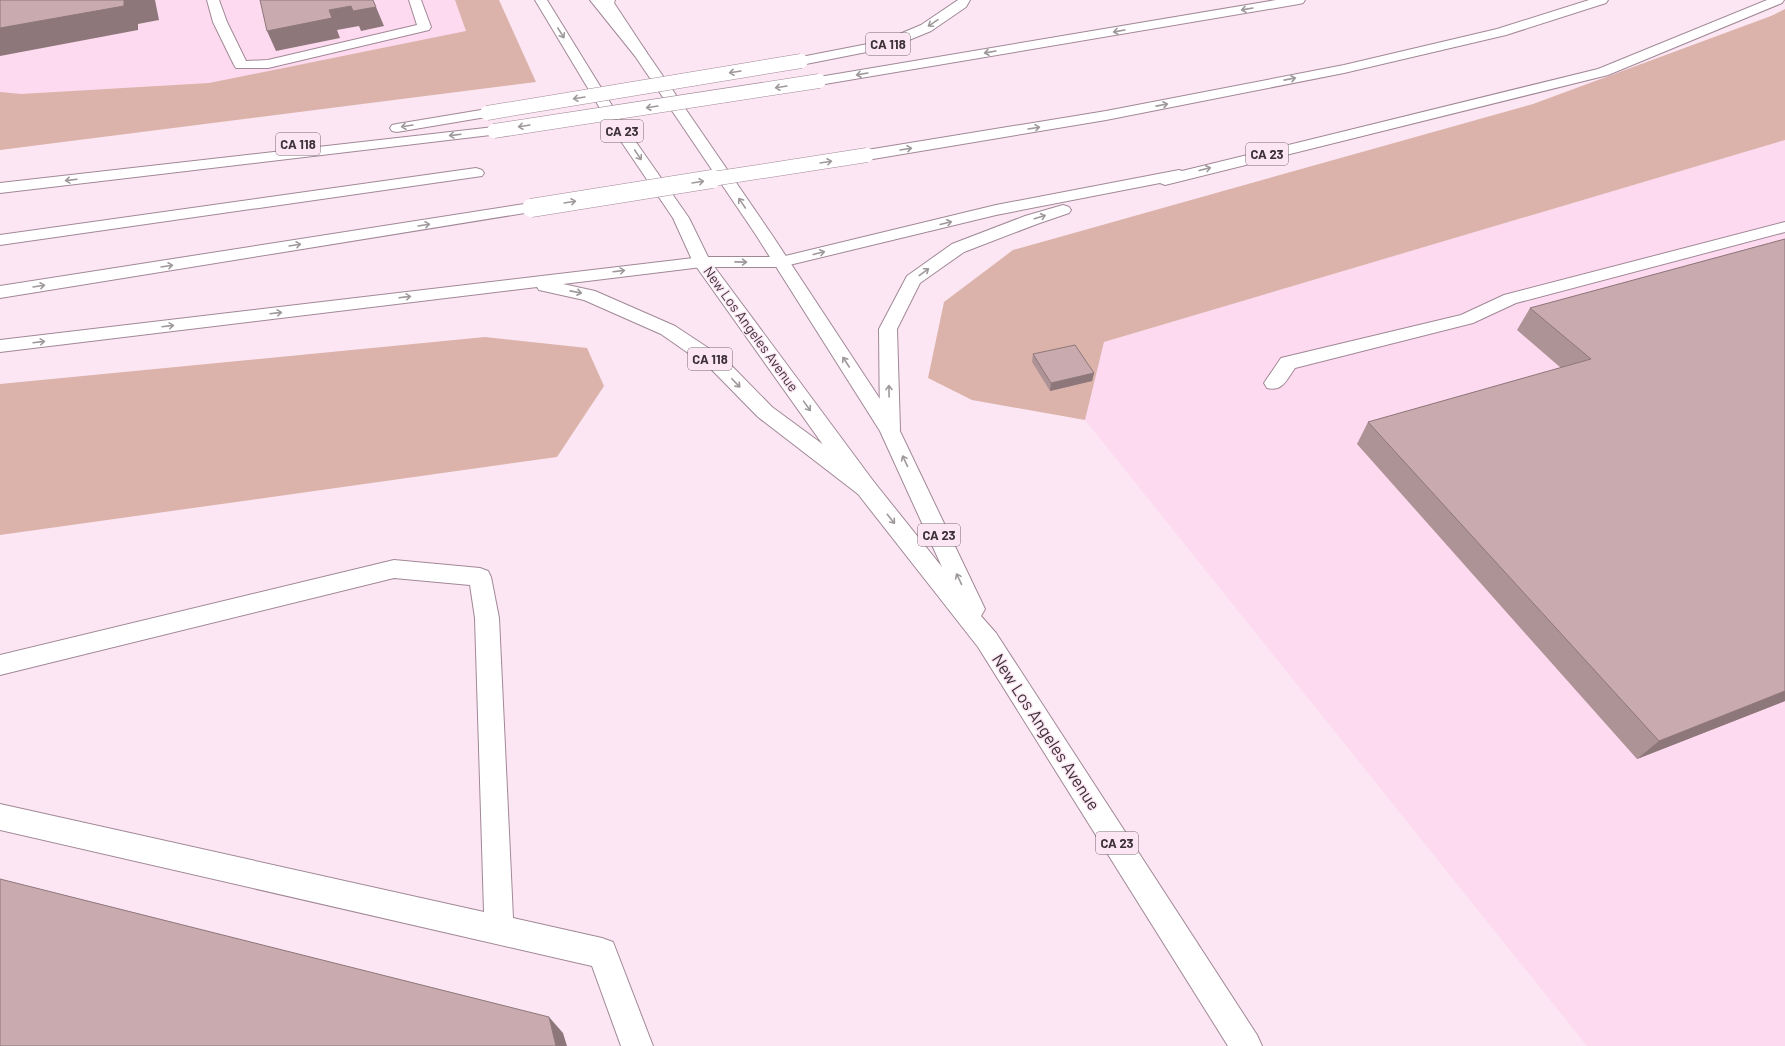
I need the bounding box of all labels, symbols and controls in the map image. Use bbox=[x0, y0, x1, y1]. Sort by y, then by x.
one-way arrow bbox=[1241, 5, 1254, 13]
one-way arrow bbox=[928, 19, 939, 27]
one-way arrow bbox=[1113, 27, 1126, 35]
one-way arrow bbox=[556, 28, 565, 39]
road number: CA 118 bbox=[866, 33, 910, 55]
one-way arrow bbox=[984, 48, 997, 56]
one-way arrow bbox=[729, 68, 742, 76]
one-way arrow bbox=[856, 70, 869, 78]
one-way arrow bbox=[1283, 75, 1296, 83]
one-way arrow bbox=[774, 83, 787, 91]
one-way arrow bbox=[573, 94, 586, 102]
one-way arrow bbox=[1155, 100, 1168, 108]
one-way arrow bbox=[646, 103, 659, 111]
road number: CA 23 bbox=[601, 120, 643, 142]
one-way arrow bbox=[517, 122, 530, 130]
one-way arrow bbox=[401, 123, 414, 131]
one-way arrow bbox=[1027, 124, 1040, 132]
one-way arrow bbox=[449, 132, 462, 139]
road number: CA 118 bbox=[276, 133, 320, 155]
road number: CA 23 bbox=[1246, 143, 1288, 165]
one-way arrow bbox=[899, 145, 912, 153]
one-way arrow bbox=[634, 149, 642, 160]
one-way arrow bbox=[820, 158, 833, 166]
one-way arrow bbox=[1198, 165, 1211, 172]
one-way arrow bbox=[65, 176, 78, 184]
one-way arrow bbox=[691, 178, 704, 186]
one-way arrow bbox=[563, 198, 576, 206]
one-way arrow bbox=[738, 198, 746, 209]
one-way arrow bbox=[1033, 213, 1046, 220]
one-way arrow bbox=[939, 218, 952, 226]
one-way arrow bbox=[417, 221, 430, 229]
one-way arrow bbox=[288, 241, 301, 249]
one-way arrow bbox=[812, 249, 825, 257]
one-way arrow bbox=[734, 258, 747, 266]
one-way arrow bbox=[160, 261, 173, 269]
street label: New Los Angeles Avenue bbox=[700, 263, 802, 395]
one-way arrow bbox=[612, 267, 625, 275]
one-way arrow bbox=[918, 268, 929, 277]
one-way arrow bbox=[32, 282, 45, 290]
one-way arrow bbox=[570, 288, 583, 296]
one-way arrow bbox=[399, 293, 412, 301]
one-way arrow bbox=[269, 309, 282, 316]
one-way arrow bbox=[161, 322, 174, 330]
one-way arrow bbox=[32, 338, 45, 345]
road number: CA 118 bbox=[688, 348, 732, 370]
one-way arrow bbox=[842, 357, 850, 368]
one-way arrow bbox=[731, 378, 741, 388]
one-way arrow bbox=[886, 385, 893, 398]
one-way arrow bbox=[803, 401, 811, 412]
one-way arrow bbox=[901, 455, 908, 467]
one-way arrow bbox=[886, 513, 895, 524]
road number: CA 23 bbox=[918, 524, 960, 546]
one-way arrow bbox=[955, 573, 962, 585]
street label: New Los Angeles Avenue bbox=[989, 649, 1105, 813]
road number: CA 23 bbox=[1096, 832, 1138, 854]

